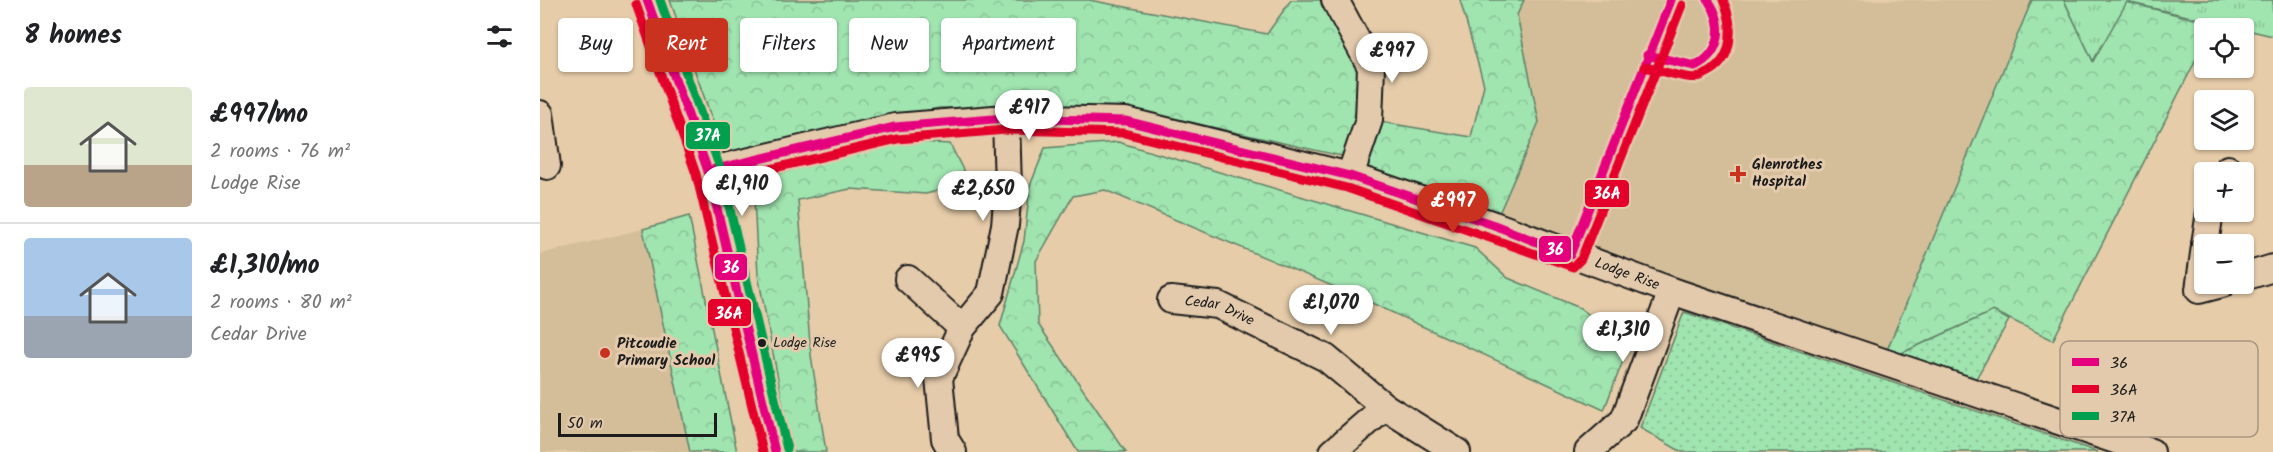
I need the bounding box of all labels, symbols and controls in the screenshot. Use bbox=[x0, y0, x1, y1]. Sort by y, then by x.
text: 8 homes bbox=[24, 15, 122, 57]
chip: Buy bbox=[558, 18, 633, 72]
chip: Rent bbox=[645, 18, 728, 72]
chip: Filters bbox=[740, 18, 837, 72]
chip: New bbox=[849, 18, 929, 72]
chip: Apartment bbox=[941, 18, 1076, 72]
map controls bbox=[2194, 18, 2254, 294]
button: locate bbox=[2194, 18, 2254, 78]
icon: filters bbox=[483, 20, 516, 53]
pin: £997 bbox=[1356, 33, 1428, 84]
text: £997 bbox=[1370, 36, 1414, 68]
pin: £917 bbox=[993, 90, 1065, 141]
button: layers bbox=[2194, 90, 2254, 150]
text: £917 bbox=[1009, 93, 1049, 125]
text: £997/mo bbox=[210, 94, 308, 136]
icon: home bbox=[72, 111, 144, 183]
line badge: 37A bbox=[685, 121, 731, 150]
text: 37A bbox=[694, 124, 721, 149]
text: 2 rooms · 76 m² bbox=[210, 136, 350, 168]
place label: Glenrothes Hospital bbox=[1752, 153, 1822, 194]
button: + bbox=[2194, 162, 2254, 222]
marker: Glenrothes Hospital bbox=[1729, 165, 1747, 183]
pin: £1,910 bbox=[693, 166, 791, 217]
text: Lodge Rise bbox=[210, 168, 300, 200]
text: £1,910 bbox=[716, 169, 768, 201]
pin: £2,650 bbox=[934, 171, 1032, 222]
text: £2,650 bbox=[952, 174, 1014, 206]
line badge: 36A bbox=[1584, 179, 1630, 208]
text: 36A bbox=[1592, 182, 1621, 207]
pin: £997 bbox=[1417, 183, 1489, 234]
text: £997 bbox=[1431, 186, 1475, 218]
button: − bbox=[2194, 234, 2254, 294]
line badge: 36 bbox=[1538, 235, 1572, 263]
text: 36 bbox=[1545, 238, 1564, 263]
text: £1,310/mo bbox=[210, 245, 320, 287]
street label: Lodge Rise bbox=[1591, 251, 1663, 297]
line badge: 36 bbox=[714, 253, 748, 281]
text: 36 bbox=[721, 256, 740, 281]
icon: home bbox=[72, 262, 144, 334]
pin: £1,070 bbox=[1282, 285, 1380, 336]
text: 2 rooms · 80 m² bbox=[210, 287, 352, 319]
text: £1,070 bbox=[1303, 288, 1359, 320]
street label: Cedar Drive bbox=[1183, 290, 1259, 333]
line badge: 36A bbox=[707, 298, 752, 327]
text: 36A bbox=[714, 302, 743, 327]
pin: £1,310 bbox=[1574, 312, 1672, 363]
text: £1,310 bbox=[1596, 315, 1650, 347]
text: Cedar Drive bbox=[210, 319, 307, 351]
place label: Pitcoudie Primary School bbox=[617, 332, 715, 373]
place label: Lodge Rise bbox=[773, 332, 837, 354]
marker: Lodge Rise bbox=[756, 337, 768, 349]
pin: £995 bbox=[882, 338, 954, 389]
text: £995 bbox=[896, 341, 941, 373]
legend bbox=[2060, 341, 2258, 437]
marker: Pitcoudie Primary School bbox=[598, 346, 612, 360]
text: 36 bbox=[2110, 351, 2128, 376]
text: 36A bbox=[2110, 378, 2138, 403]
text: 37A bbox=[2110, 405, 2137, 430]
scale bar bbox=[558, 410, 717, 438]
text: 50 m bbox=[567, 411, 603, 436]

